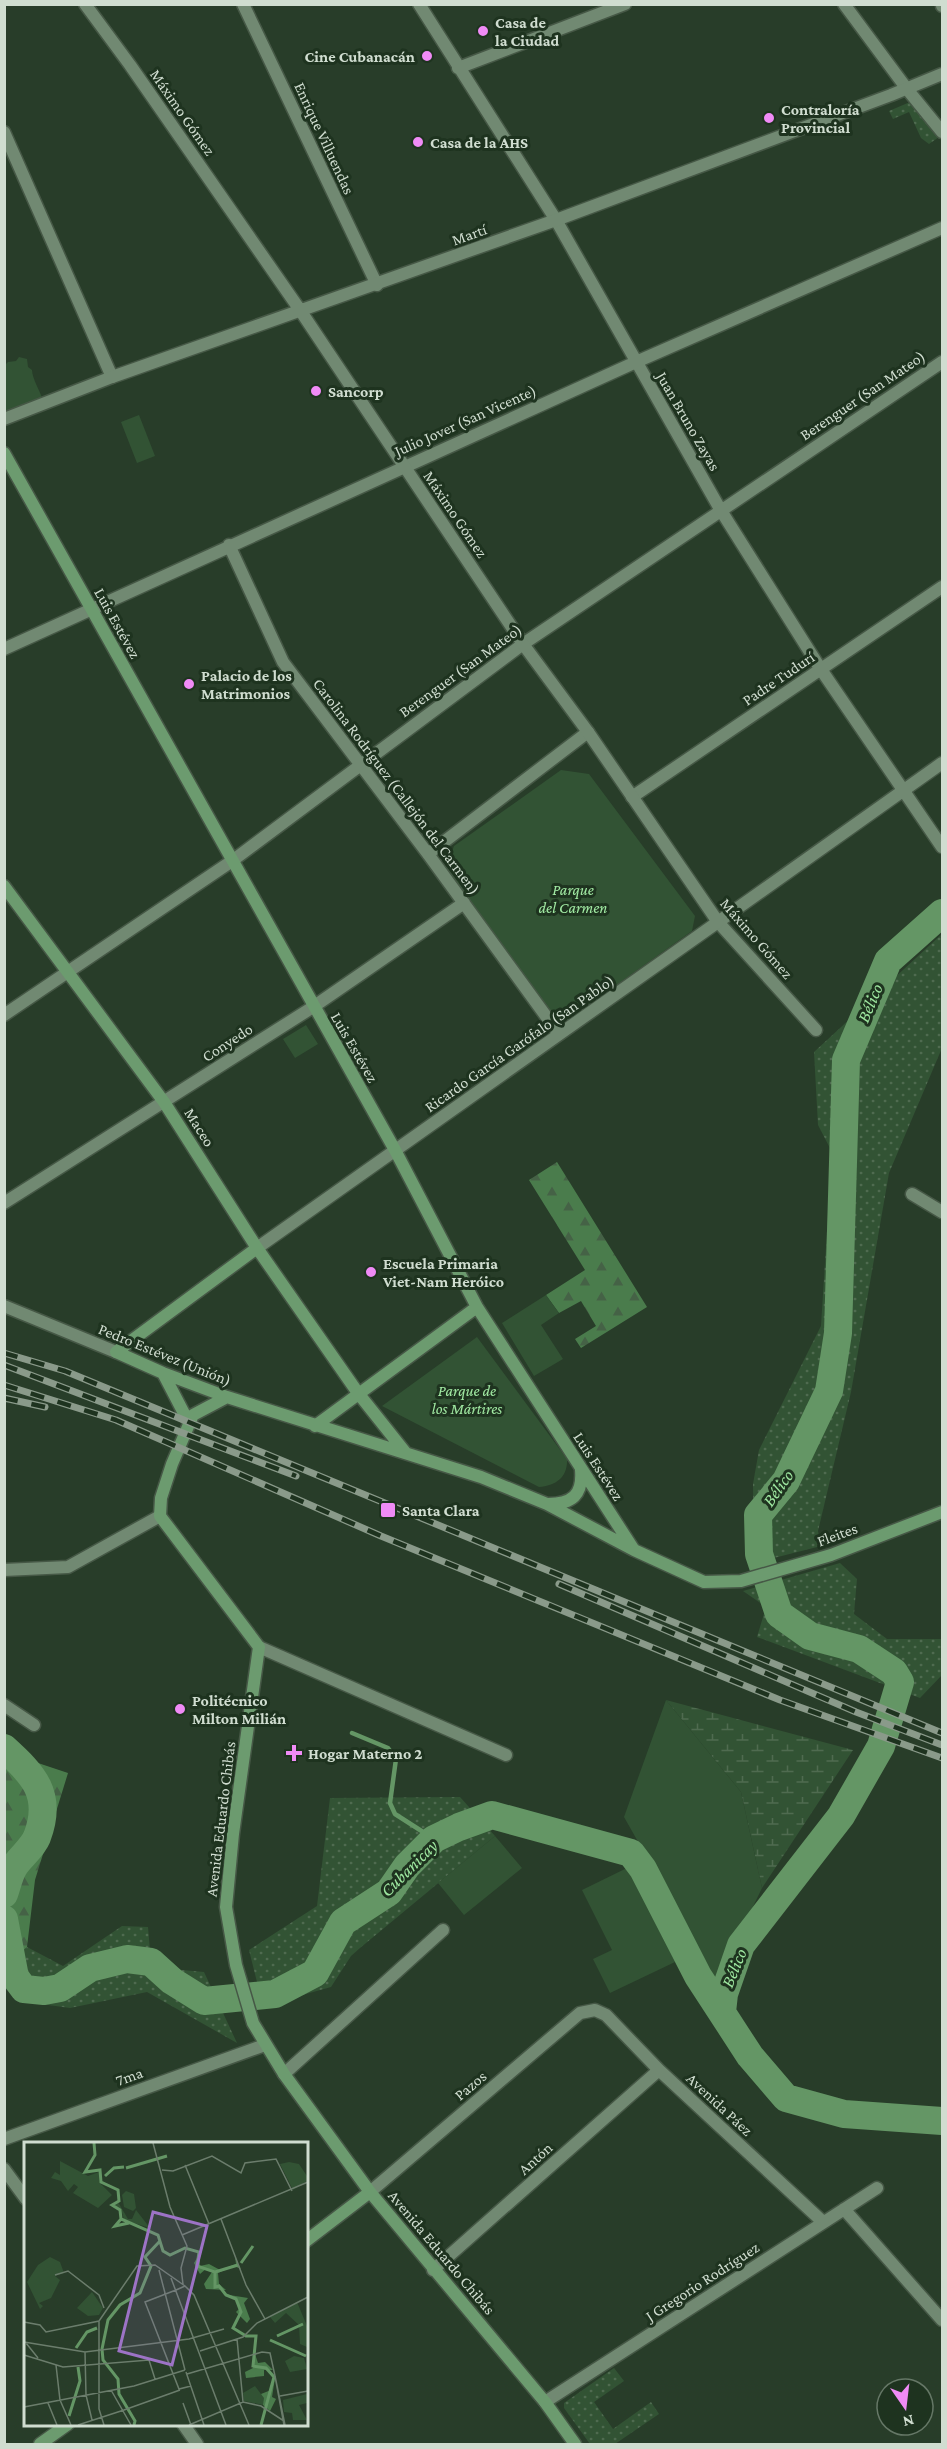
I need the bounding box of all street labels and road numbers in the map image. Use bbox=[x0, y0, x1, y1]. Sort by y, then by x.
street label: Máximo Gómez bbox=[147, 66, 219, 159]
street label: Enrique Villuendas bbox=[290, 80, 358, 197]
street label: Martí bbox=[449, 220, 490, 249]
street label: Berenguer (San Mateo) bbox=[797, 347, 929, 444]
street label: Juan Bruno Zayas bbox=[651, 367, 724, 474]
street label: Julio Jover (San Vicente) bbox=[390, 382, 539, 461]
street label: Máximo Gómez bbox=[420, 468, 491, 561]
street label: Luis Estévez bbox=[91, 585, 144, 662]
street label: Berenguer (San Mateo) bbox=[396, 620, 525, 721]
street label: Padre Tudurí bbox=[739, 648, 818, 709]
street label: Carolina Rodríguez (Callejón del Carmen) bbox=[309, 675, 483, 898]
street label: Máximo Gómez bbox=[717, 895, 796, 982]
street label: Ricardo García Garófalo (San Pablo) bbox=[421, 971, 618, 1116]
street label: Luis Estévez bbox=[328, 1009, 382, 1085]
street label: Conyedo bbox=[199, 1020, 256, 1066]
street label: Maceo bbox=[181, 1105, 218, 1150]
street label: Pedro Estévez (Unión) bbox=[96, 1320, 234, 1390]
street label: Luis Estévez bbox=[570, 1429, 627, 1504]
street label: Fleites bbox=[815, 1519, 860, 1550]
street label: Avenida Eduardo Chibás bbox=[203, 1740, 238, 1898]
street label: 7ma bbox=[113, 2064, 146, 2089]
street label: Pazos bbox=[451, 2067, 490, 2104]
street label: Avenida Páez bbox=[683, 2070, 756, 2139]
street label: Antón bbox=[515, 2139, 556, 2178]
street label: Avenida Eduardo Chibás bbox=[385, 2187, 498, 2318]
street label: J Gregorio Rodríguez bbox=[641, 2238, 763, 2326]

